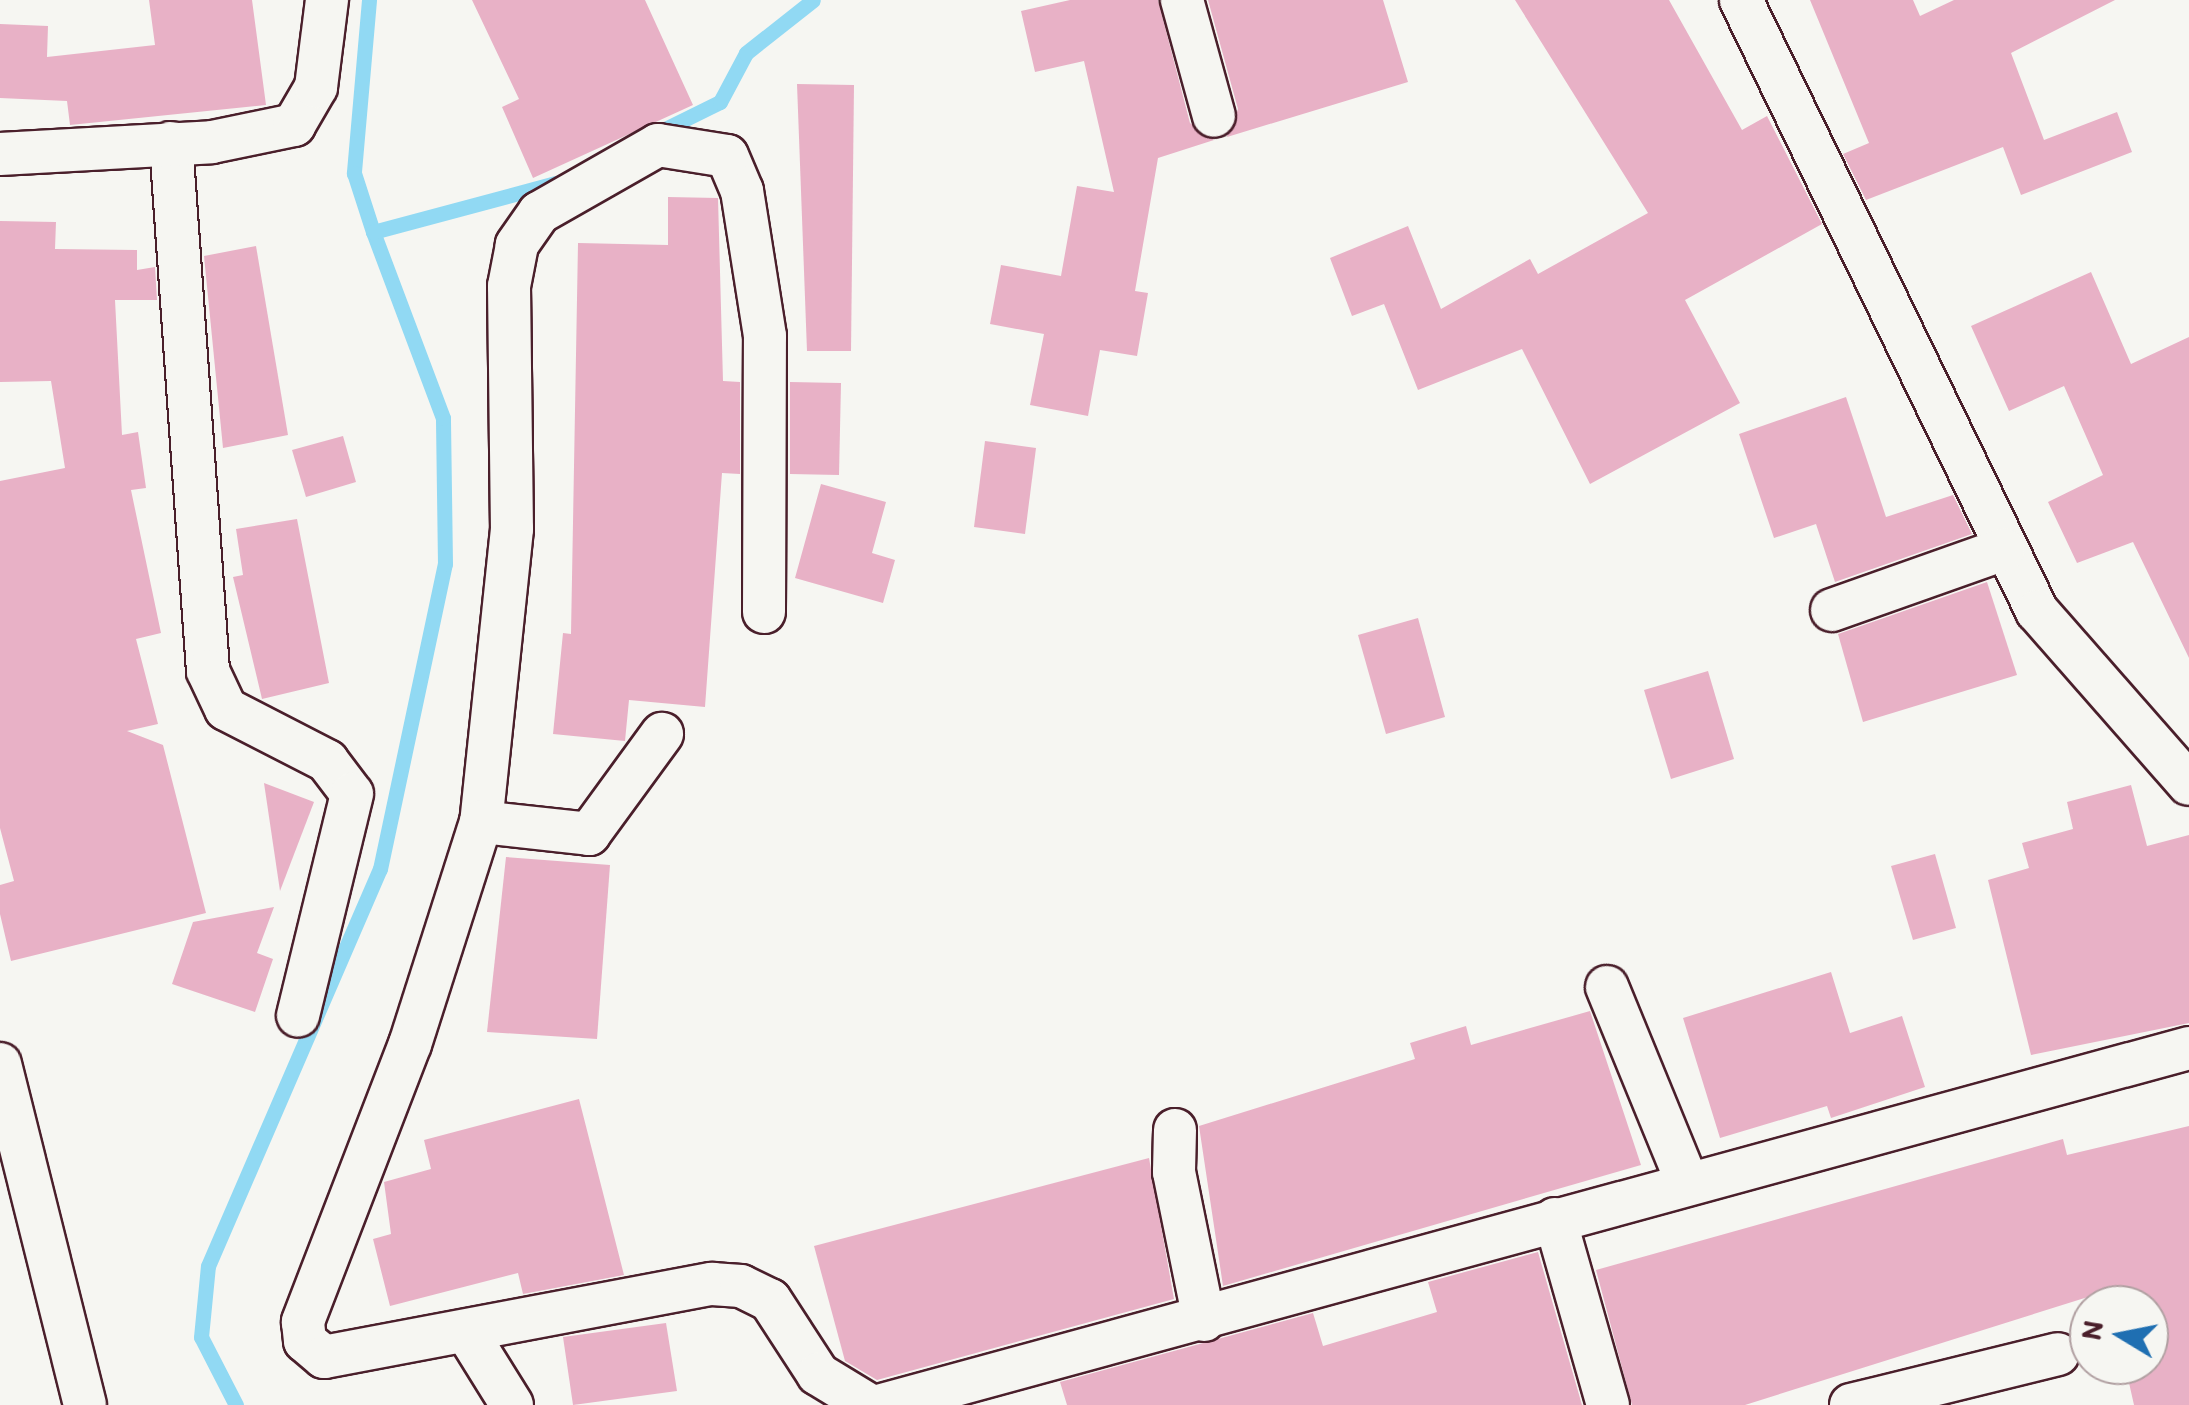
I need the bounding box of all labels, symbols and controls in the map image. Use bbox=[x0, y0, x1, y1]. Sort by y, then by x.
north arrow bbox=[2069, 1285, 2169, 1385]
text: N bbox=[2073, 1318, 2110, 1342]

